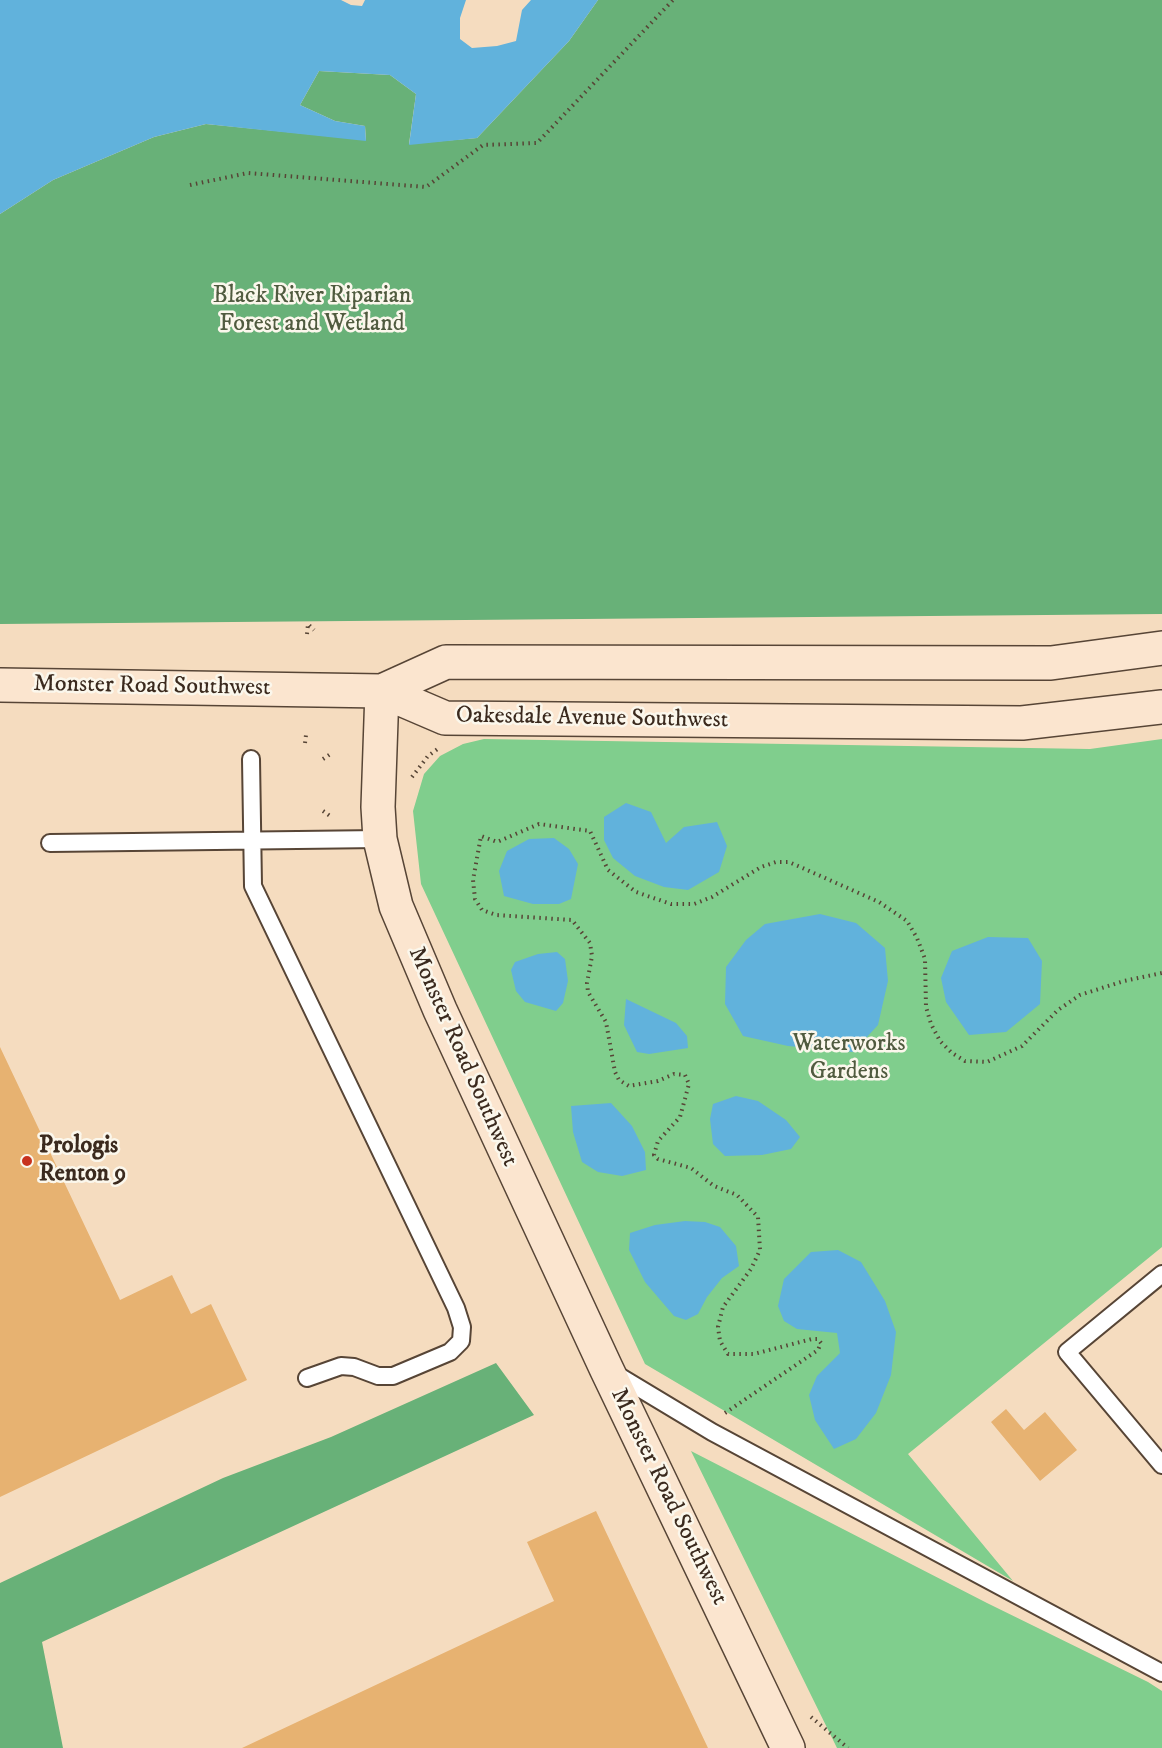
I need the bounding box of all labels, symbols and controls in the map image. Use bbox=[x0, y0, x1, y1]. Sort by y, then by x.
park label: Black River Riparian Forest and Wetland bbox=[213, 283, 411, 339]
street label: Monster Road Southwest bbox=[33, 671, 271, 703]
street label: Oakesdale Avenue Southwest bbox=[456, 702, 728, 736]
street label: Monster Road Southwest bbox=[401, 943, 523, 1171]
park label: Waterworks Gardens bbox=[792, 1031, 906, 1087]
place label: Prologis Renton 9 bbox=[39, 1133, 126, 1189]
marker: Prologis Renton 9 bbox=[20, 1154, 34, 1168]
street label: Monster Road Southwest bbox=[603, 1384, 733, 1610]

